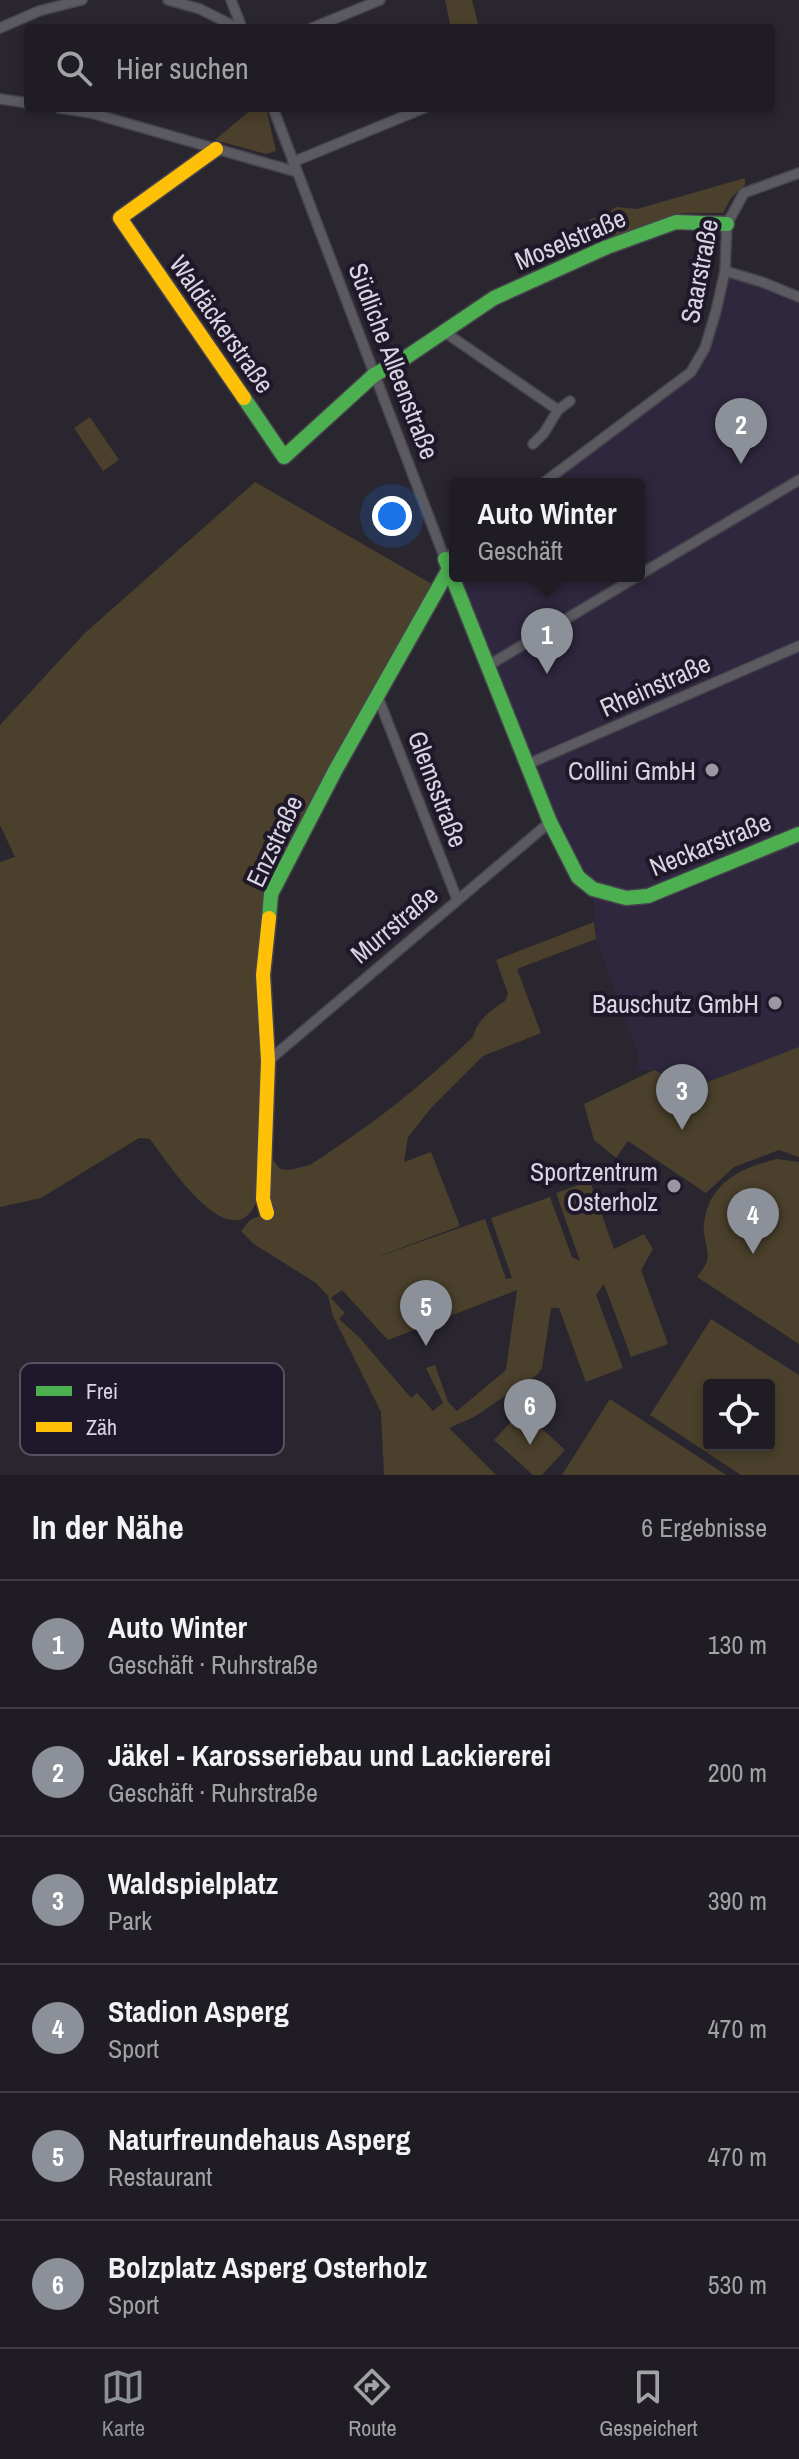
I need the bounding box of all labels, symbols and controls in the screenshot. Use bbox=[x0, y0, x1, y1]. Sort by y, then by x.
search box bbox=[24, 24, 775, 112]
icon: search bbox=[52, 46, 96, 90]
text: Hier suchen bbox=[116, 48, 249, 88]
street label: Moselstraße bbox=[509, 200, 631, 278]
street label: Saarstraße bbox=[672, 216, 726, 326]
street label: Waldäckerstraße bbox=[162, 248, 282, 400]
street label: Südliche Alleenstraße bbox=[340, 258, 448, 464]
pin: 2 bbox=[715, 398, 767, 464]
popup bbox=[449, 478, 645, 582]
text: Auto Winter bbox=[477, 493, 617, 533]
your location bbox=[372, 496, 412, 536]
text: Geschäft bbox=[477, 533, 563, 568]
pin: 1 bbox=[521, 608, 573, 674]
street label: Rheinstraße bbox=[594, 645, 716, 725]
street label: Glemsstraße bbox=[400, 726, 476, 852]
place label: Collini GmbH bbox=[568, 753, 696, 788]
marker: Collini GmbH bbox=[703, 761, 721, 779]
street label: Enzstraße bbox=[238, 790, 310, 892]
street label: Neckarstraße bbox=[644, 804, 776, 884]
street label: Murrstraße bbox=[343, 877, 445, 971]
place label: Bauschutz GmbH bbox=[592, 986, 759, 1021]
marker: Bauschutz GmbH bbox=[766, 994, 784, 1012]
pin: 3 bbox=[656, 1064, 708, 1130]
place label: Sportzentrum Osterholz bbox=[530, 1154, 658, 1219]
marker: Sportzentrum Osterholz bbox=[665, 1177, 683, 1195]
pin: 4 bbox=[727, 1188, 779, 1254]
pin: 5 bbox=[400, 1280, 452, 1346]
legend bbox=[20, 1363, 284, 1455]
text: Frei bbox=[86, 1376, 118, 1406]
pin: 6 bbox=[504, 1379, 556, 1445]
map controls bbox=[703, 1379, 775, 1451]
button: locate bbox=[703, 1379, 775, 1451]
text: Zäh bbox=[86, 1412, 117, 1442]
text: In der Nähe bbox=[32, 1504, 184, 1550]
text: 6 Ergebnisse bbox=[641, 1510, 767, 1545]
text: Auto Winter bbox=[108, 1607, 247, 1647]
text: 1 bbox=[52, 1627, 64, 1662]
text: 130 m bbox=[708, 1627, 767, 1662]
text: Geschäft · Ruhrstraße bbox=[108, 1647, 318, 1682]
text: Jäkel - Karosseriebau und Lackiererei bbox=[108, 1735, 551, 1775]
text: 2 bbox=[52, 1755, 64, 1790]
text: 200 m bbox=[708, 1755, 767, 1790]
text: Geschäft · Ruhrstraße bbox=[108, 1775, 318, 1810]
text: Waldspielplatz bbox=[108, 1863, 278, 1903]
text: 3 bbox=[52, 1883, 64, 1918]
text: 390 m bbox=[708, 1883, 767, 1918]
text: Park bbox=[108, 1903, 152, 1938]
text: Stadion Asperg bbox=[108, 1991, 289, 2031]
text: 4 bbox=[52, 2011, 64, 2046]
text: 470 m bbox=[708, 2011, 767, 2046]
text: Sport bbox=[108, 2031, 159, 2066]
text: Naturfreundehaus Asperg bbox=[108, 2119, 411, 2159]
text: 5 bbox=[52, 2139, 64, 2174]
text: 470 m bbox=[708, 2139, 767, 2174]
text: Restaurant bbox=[108, 2159, 212, 2194]
text: Bolzplatz Asperg Osterholz bbox=[108, 2247, 427, 2287]
text: 6 bbox=[52, 2267, 64, 2302]
text: 530 m bbox=[708, 2267, 767, 2302]
text: Sport bbox=[108, 2287, 159, 2322]
tab: Karte bbox=[101, 2365, 145, 2443]
tab: Route bbox=[348, 2365, 396, 2443]
tab: Gespeichert bbox=[599, 2365, 698, 2443]

